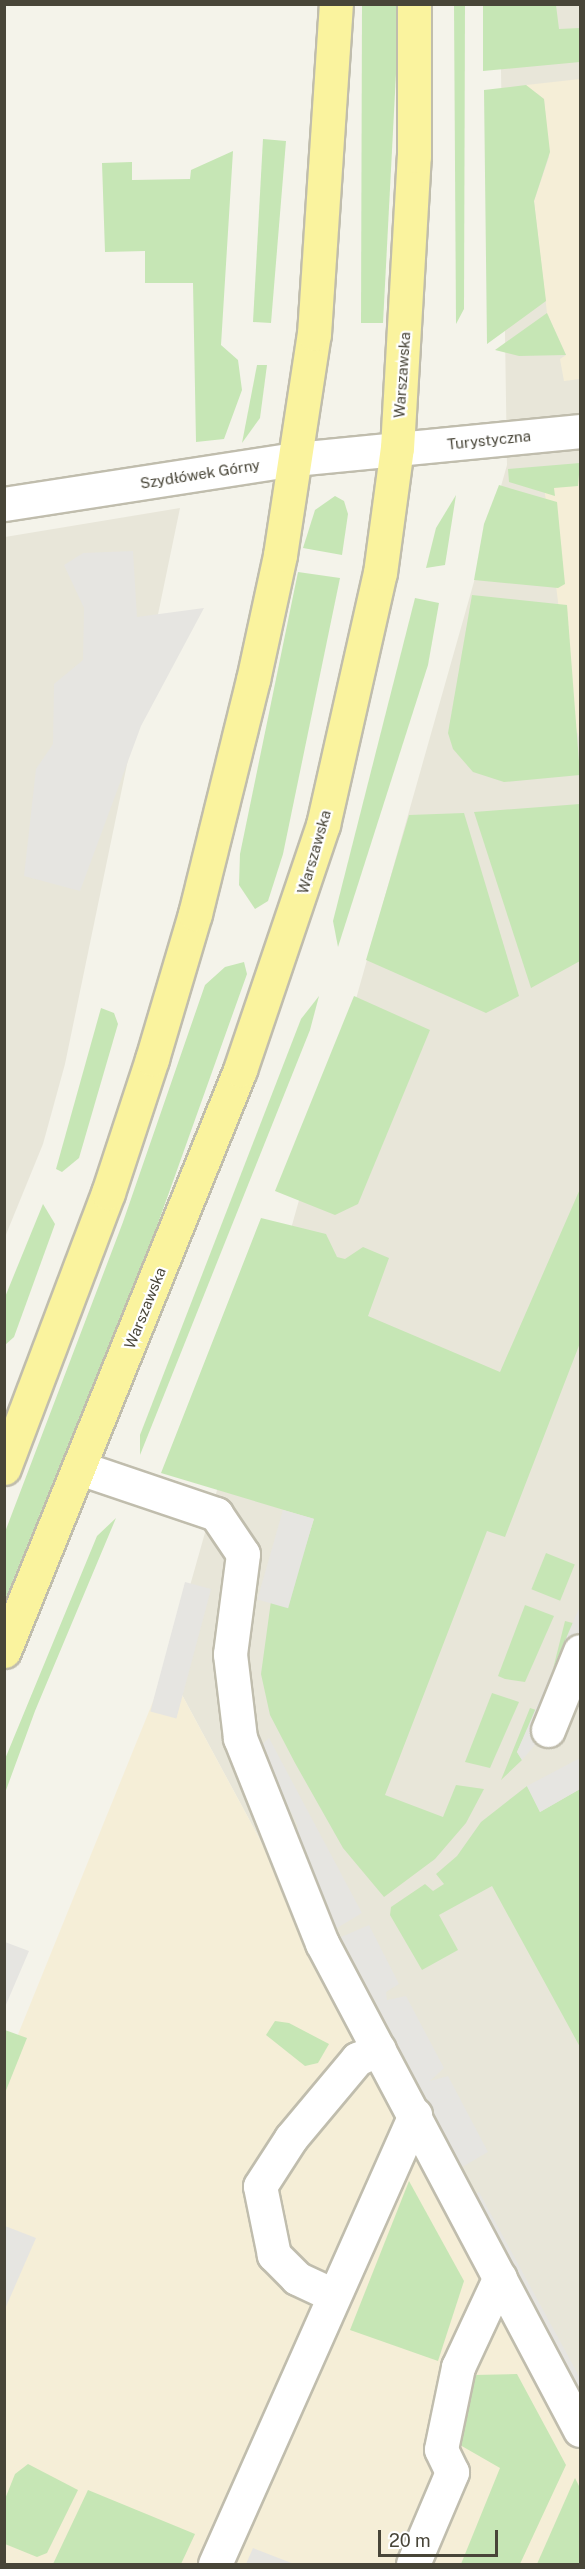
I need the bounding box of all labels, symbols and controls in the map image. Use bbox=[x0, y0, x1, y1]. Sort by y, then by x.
street label: Warszawska bbox=[390, 331, 414, 419]
street label: Turystyczna bbox=[446, 427, 532, 453]
street label: Szydłówek Górny bbox=[139, 456, 261, 492]
street label: Warszawska bbox=[293, 808, 335, 896]
street label: Warszawska bbox=[120, 1265, 170, 1351]
scale bar bbox=[381, 2518, 501, 2556]
text: 20 m bbox=[389, 2530, 431, 2551]

